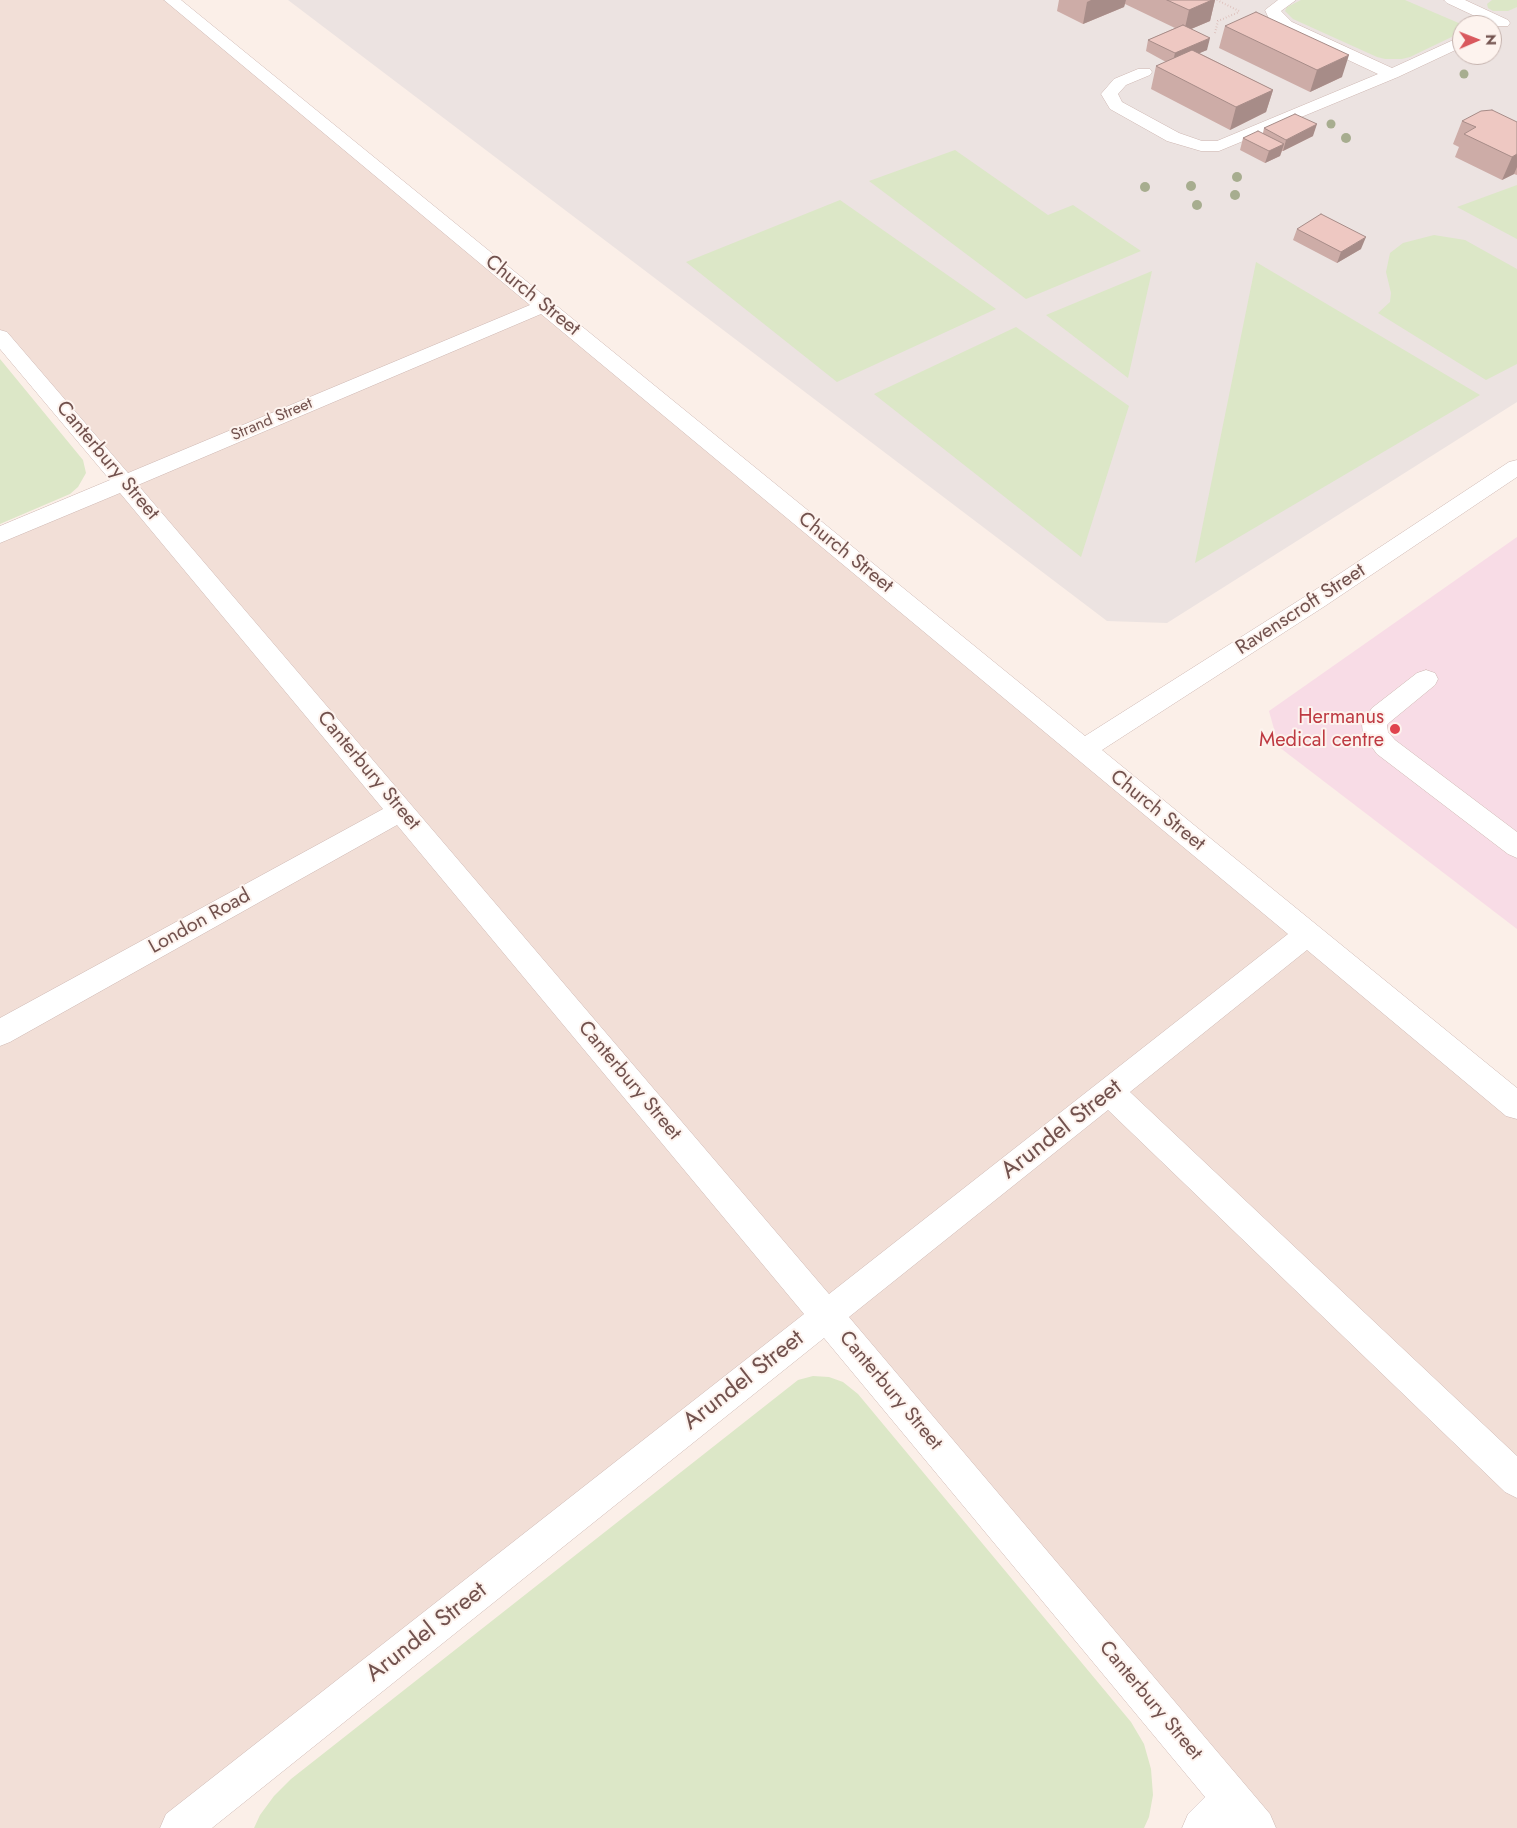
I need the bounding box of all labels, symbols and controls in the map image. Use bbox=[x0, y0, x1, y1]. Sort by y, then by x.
north arrow bbox=[1452, 15, 1502, 65]
text: N bbox=[1481, 34, 1501, 45]
street label: Church Street bbox=[480, 250, 584, 342]
street label: Strand Street bbox=[229, 394, 315, 446]
street label: Canterbury Street bbox=[50, 397, 164, 525]
street label: Church Street bbox=[793, 507, 897, 599]
street label: Ravenscroft Street bbox=[1232, 559, 1370, 661]
place label: Hermanus Medical centre bbox=[1259, 706, 1384, 753]
street label: Canterbury Street bbox=[311, 707, 425, 835]
marker: Hermanus Medical centre bbox=[1388, 722, 1402, 736]
street label: Church Street bbox=[1105, 765, 1209, 857]
street label: London Road bbox=[145, 884, 255, 960]
street label: Canterbury Street bbox=[572, 1017, 686, 1145]
street label: Arundel Street bbox=[996, 1074, 1128, 1186]
street label: Arundel Street bbox=[678, 1325, 810, 1437]
street label: Canterbury Street bbox=[833, 1327, 947, 1455]
street label: Arundel Street bbox=[361, 1577, 493, 1689]
street label: Canterbury Street bbox=[1093, 1637, 1207, 1765]

